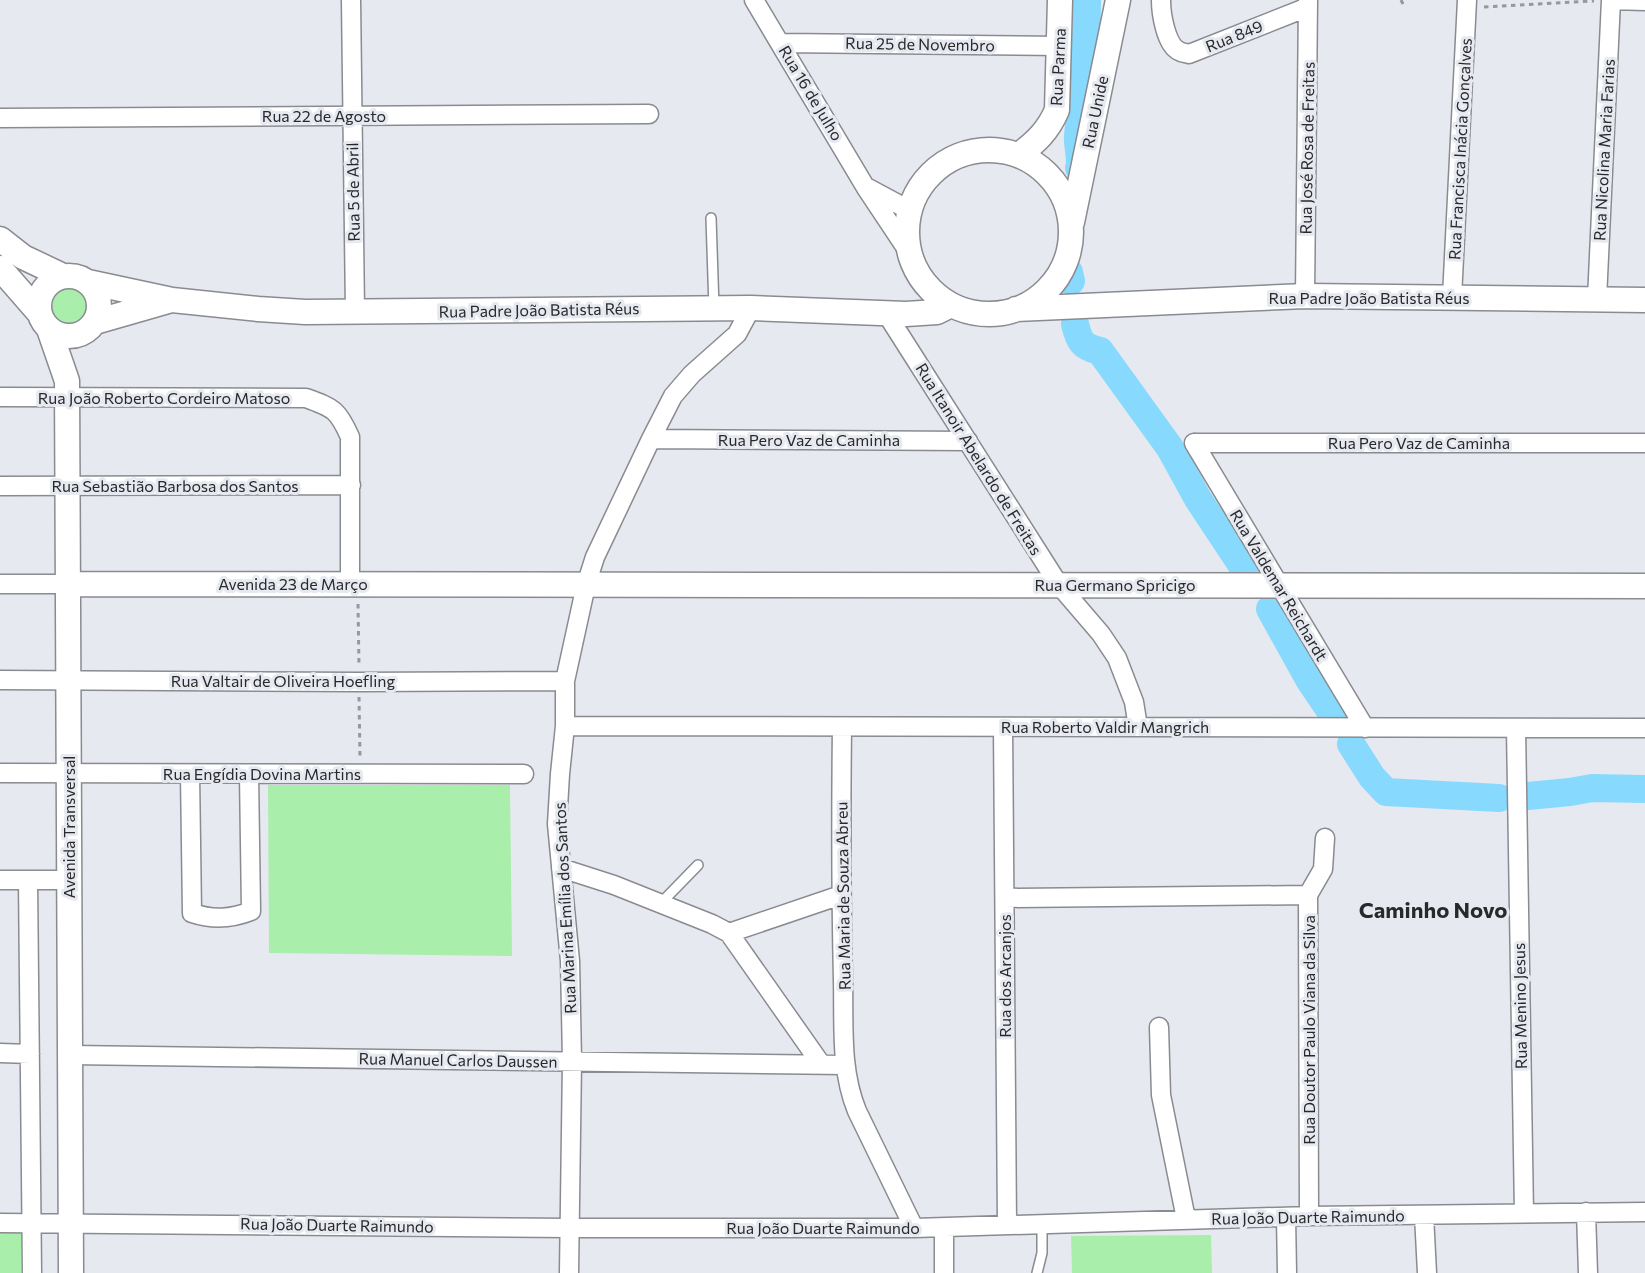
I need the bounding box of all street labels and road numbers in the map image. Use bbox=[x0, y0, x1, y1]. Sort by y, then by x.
street label: Rua 849 bbox=[1202, 15, 1265, 56]
street label: Rua Parma bbox=[1046, 27, 1069, 106]
street label: Rua 25 de Novembro bbox=[845, 33, 995, 54]
street label: Rua Francisca Inácia Gonçalves bbox=[1444, 38, 1475, 260]
street label: Rua 16 de Julho bbox=[776, 42, 847, 144]
street label: Rua Nicolina Maria Farias bbox=[1589, 58, 1618, 241]
street label: Rua José Rosa de Freitas bbox=[1295, 61, 1318, 235]
street label: Rua Unide bbox=[1078, 74, 1111, 150]
street label: Rua 22 de Agosto bbox=[262, 106, 386, 125]
street label: Rua 5 de Abril bbox=[342, 142, 363, 242]
street label: Rua Padre João Batista Réus bbox=[1269, 288, 1469, 307]
street label: Rua Padre João Batista Réus bbox=[438, 298, 640, 321]
street label: Rua Itanoir Abelardo de Freitas bbox=[912, 359, 1046, 558]
street label: Rua João Roberto Cordeiro Matoso bbox=[38, 388, 290, 407]
street label: Rua Pero Vaz de Caminha bbox=[718, 430, 900, 449]
street label: Rua Pero Vaz de Caminha bbox=[1328, 433, 1510, 452]
street label: Rua Sebastião Barbosa dos Santos bbox=[51, 476, 299, 495]
street label: Rua Valdemar Reichardt bbox=[1227, 506, 1332, 664]
street label: Avenida 23 de Março bbox=[218, 574, 368, 593]
street label: Rua Germano Spricigo bbox=[1034, 575, 1196, 594]
street label: Rua Valtair de Oliveira Hoefling bbox=[171, 671, 396, 690]
street label: Rua Roberto Valdir Mangrich bbox=[1001, 717, 1209, 736]
street label: Avenida Transversal bbox=[59, 756, 78, 898]
street label: Rua Engídia Dovina Martins bbox=[163, 764, 361, 783]
street label: Rua Marina Emília dos Santos bbox=[549, 802, 580, 1014]
street label: Rua Maria de Souza Abreu bbox=[831, 802, 854, 990]
street label: Rua dos Arcanjos bbox=[995, 914, 1014, 1038]
street label: Rua Doutor Paulo Viana da Silva bbox=[1299, 915, 1318, 1145]
street label: Rua Menino Jesus bbox=[1509, 943, 1530, 1069]
street label: Rua Manuel Carlos Daussen bbox=[358, 1048, 558, 1071]
street label: Rua João Duarte Raimundo bbox=[1211, 1205, 1405, 1228]
street label: Rua João Duarte Raimundo bbox=[240, 1213, 434, 1236]
street label: Rua João Duarte Raimundo bbox=[726, 1218, 920, 1237]

